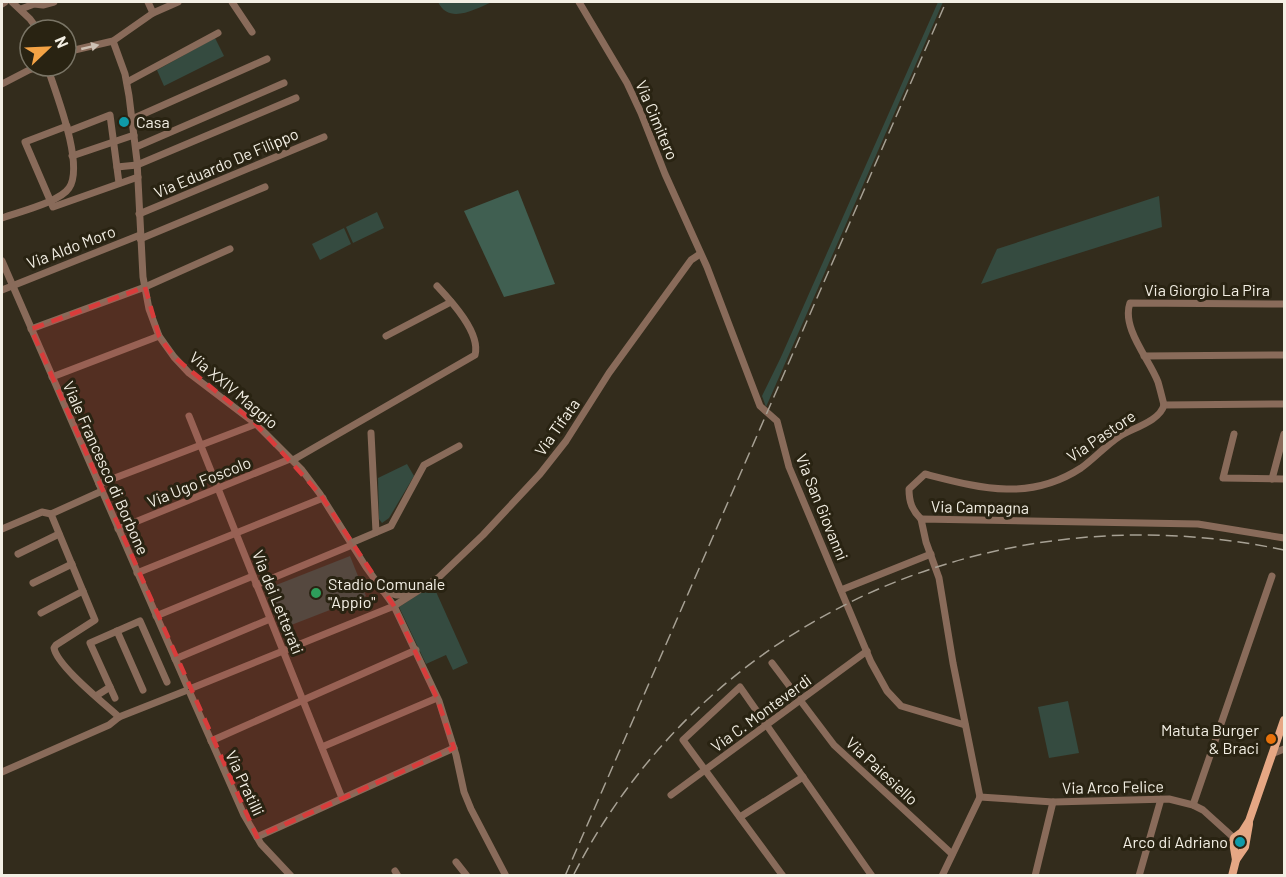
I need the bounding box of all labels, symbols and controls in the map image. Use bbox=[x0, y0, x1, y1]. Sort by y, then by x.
north arrow bbox=[18, 18, 78, 78]
text: N bbox=[51, 33, 73, 51]
one-way arrow bbox=[80, 41, 99, 51]
street label: Via Cimitero bbox=[632, 77, 683, 162]
place label: Casa bbox=[136, 112, 170, 131]
marker: Casa bbox=[117, 115, 131, 129]
street label: Via Eduardo De Filippo bbox=[151, 123, 301, 202]
street label: Via Aldo Moro bbox=[24, 221, 118, 272]
street label: Via Giorgio La Pira bbox=[1144, 280, 1270, 299]
street label: Via XXIV Maggio bbox=[186, 347, 283, 432]
street label: Viale Francesco di Borbone bbox=[60, 378, 153, 558]
street label: Via Tifata bbox=[530, 394, 583, 459]
street label: Via Pastore bbox=[1063, 406, 1139, 465]
street label: Via San Giovanni bbox=[792, 451, 853, 563]
street label: Via Ugo Foscolo bbox=[144, 452, 253, 511]
street label: Via Campagna bbox=[931, 496, 1029, 517]
street label: Via dei Letterati bbox=[249, 547, 308, 657]
place label: Stadio Comunale "Appio" bbox=[328, 574, 445, 611]
marker: Stadio Comunale "Appio" bbox=[309, 586, 323, 600]
street label: Via C. Monteverdi bbox=[707, 670, 815, 755]
place label: Matuta Burger & Braci bbox=[1161, 720, 1259, 757]
marker: Matuta Burger & Braci bbox=[1264, 732, 1278, 746]
street label: Via Paiesiello bbox=[842, 733, 922, 809]
street label: Via Pratilli bbox=[222, 747, 269, 818]
street label: Via Arco Felice bbox=[1062, 776, 1164, 797]
place label: Arco di Adriano bbox=[1123, 832, 1228, 851]
marker: Arco di Adriano bbox=[1233, 835, 1247, 849]

